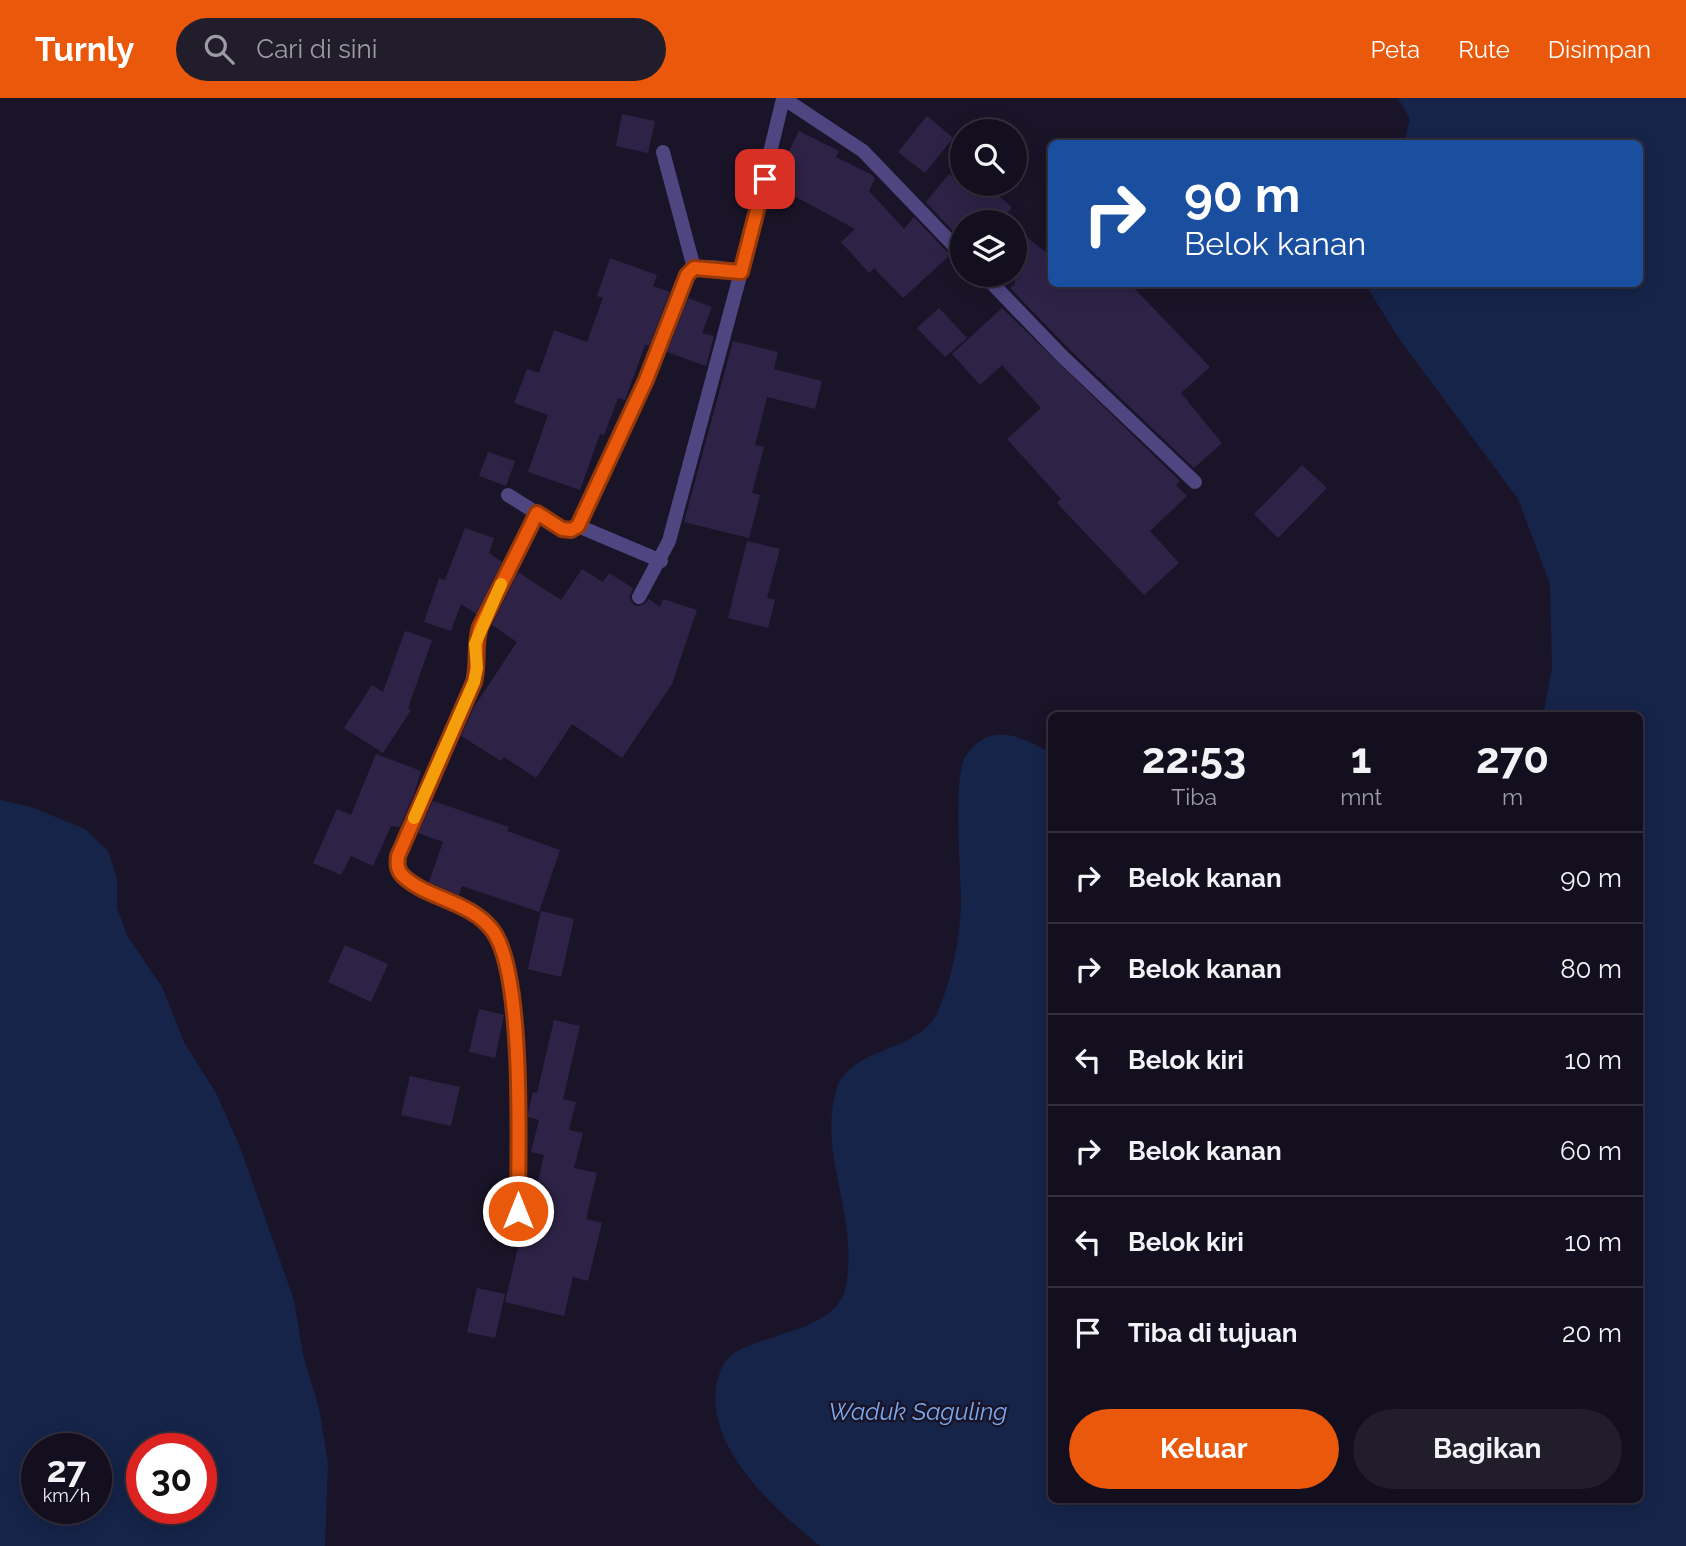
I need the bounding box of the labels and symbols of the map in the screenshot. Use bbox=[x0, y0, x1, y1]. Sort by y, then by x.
pin bbox=[735, 149, 795, 209]
position arrow bbox=[481, 1174, 555, 1248]
water label: Waduk Saguling bbox=[828, 1397, 1008, 1426]
speed limit sign: 30 bbox=[126, 1433, 217, 1524]

